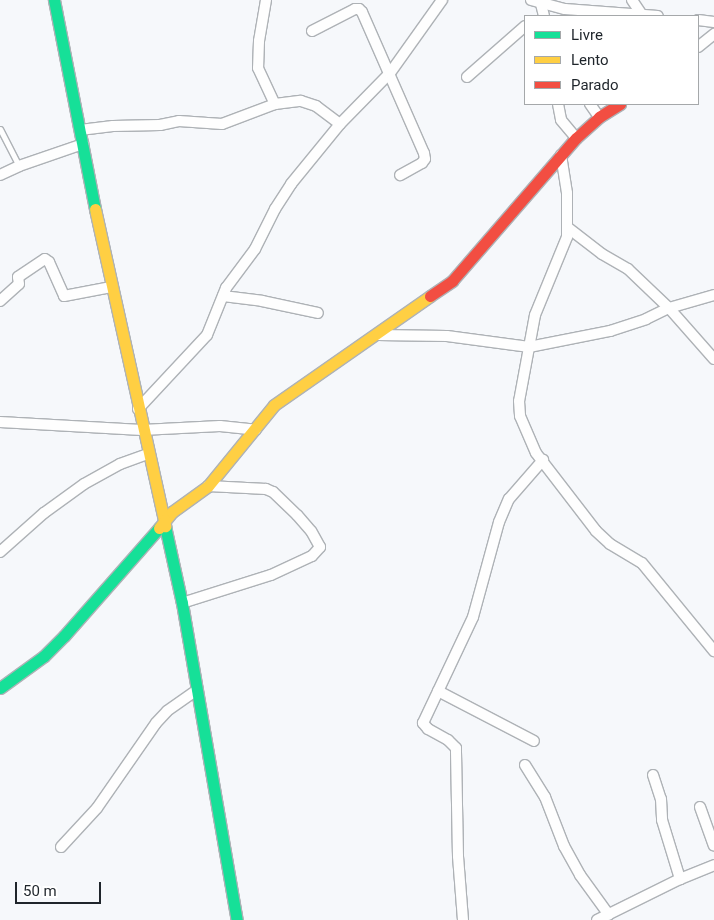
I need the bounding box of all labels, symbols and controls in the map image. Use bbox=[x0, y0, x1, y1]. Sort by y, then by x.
legend bbox=[524, 15, 699, 105]
text: Livre bbox=[571, 26, 603, 44]
text: Lento bbox=[571, 51, 609, 69]
text: Parado bbox=[571, 76, 619, 94]
scale bar bbox=[18, 872, 104, 904]
text: 50 m bbox=[23, 882, 57, 900]

